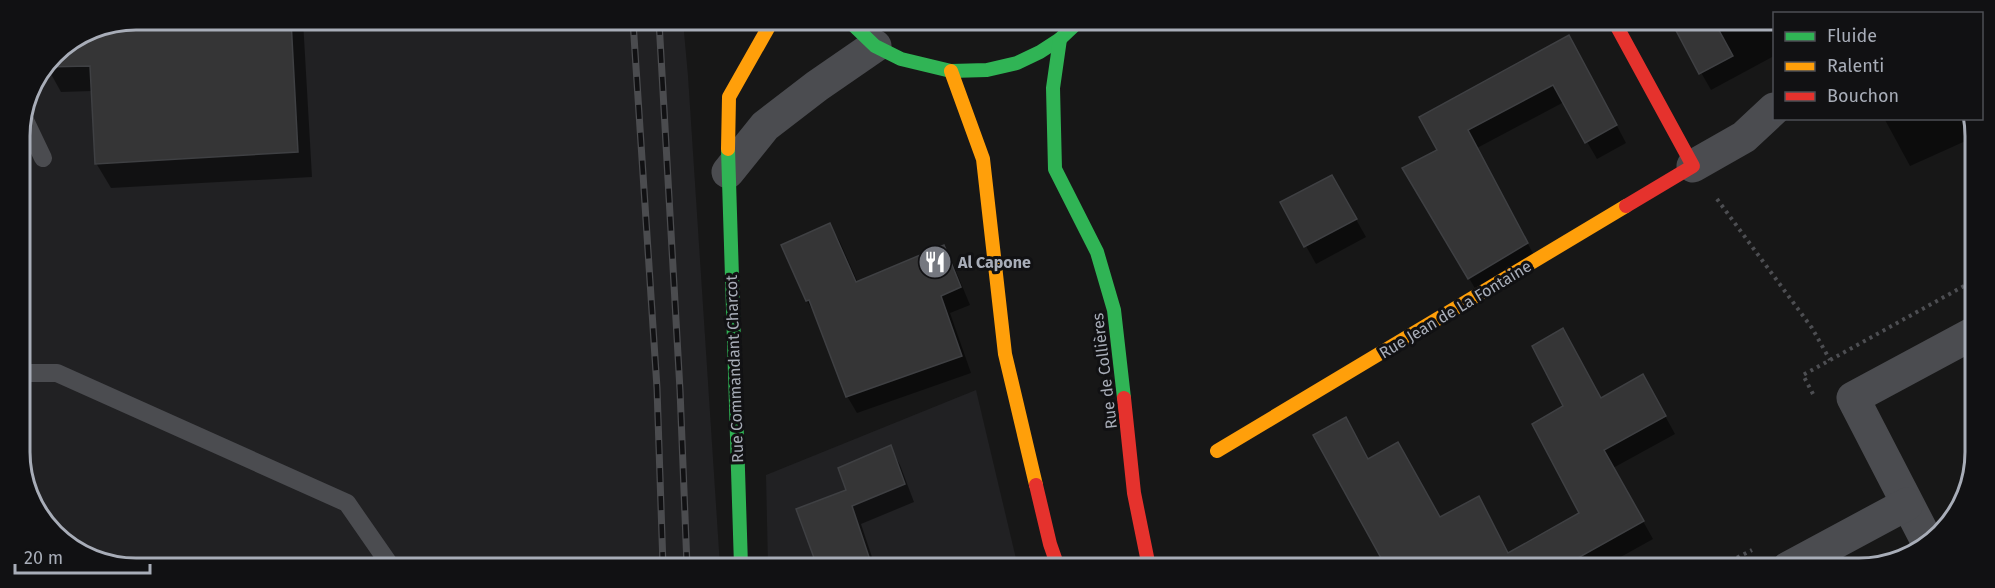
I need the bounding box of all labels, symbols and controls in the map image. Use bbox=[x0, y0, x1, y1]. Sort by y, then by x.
legend bbox=[1773, 12, 1983, 120]
text: Fluide bbox=[1827, 25, 1877, 47]
text: Ralenti bbox=[1827, 55, 1884, 77]
text: Bouchon bbox=[1827, 85, 1899, 107]
restaurant icon: Al Capone bbox=[917, 244, 953, 280]
place label: Al Capone bbox=[957, 253, 1031, 272]
street label: Rue Jean de La Fontaine bbox=[1376, 256, 1535, 362]
street label: Rue Commandant Charcot bbox=[722, 274, 747, 463]
street label: Rue de Collières bbox=[1088, 312, 1121, 430]
scale bar bbox=[15, 537, 150, 575]
text: 20 m bbox=[24, 547, 63, 569]

